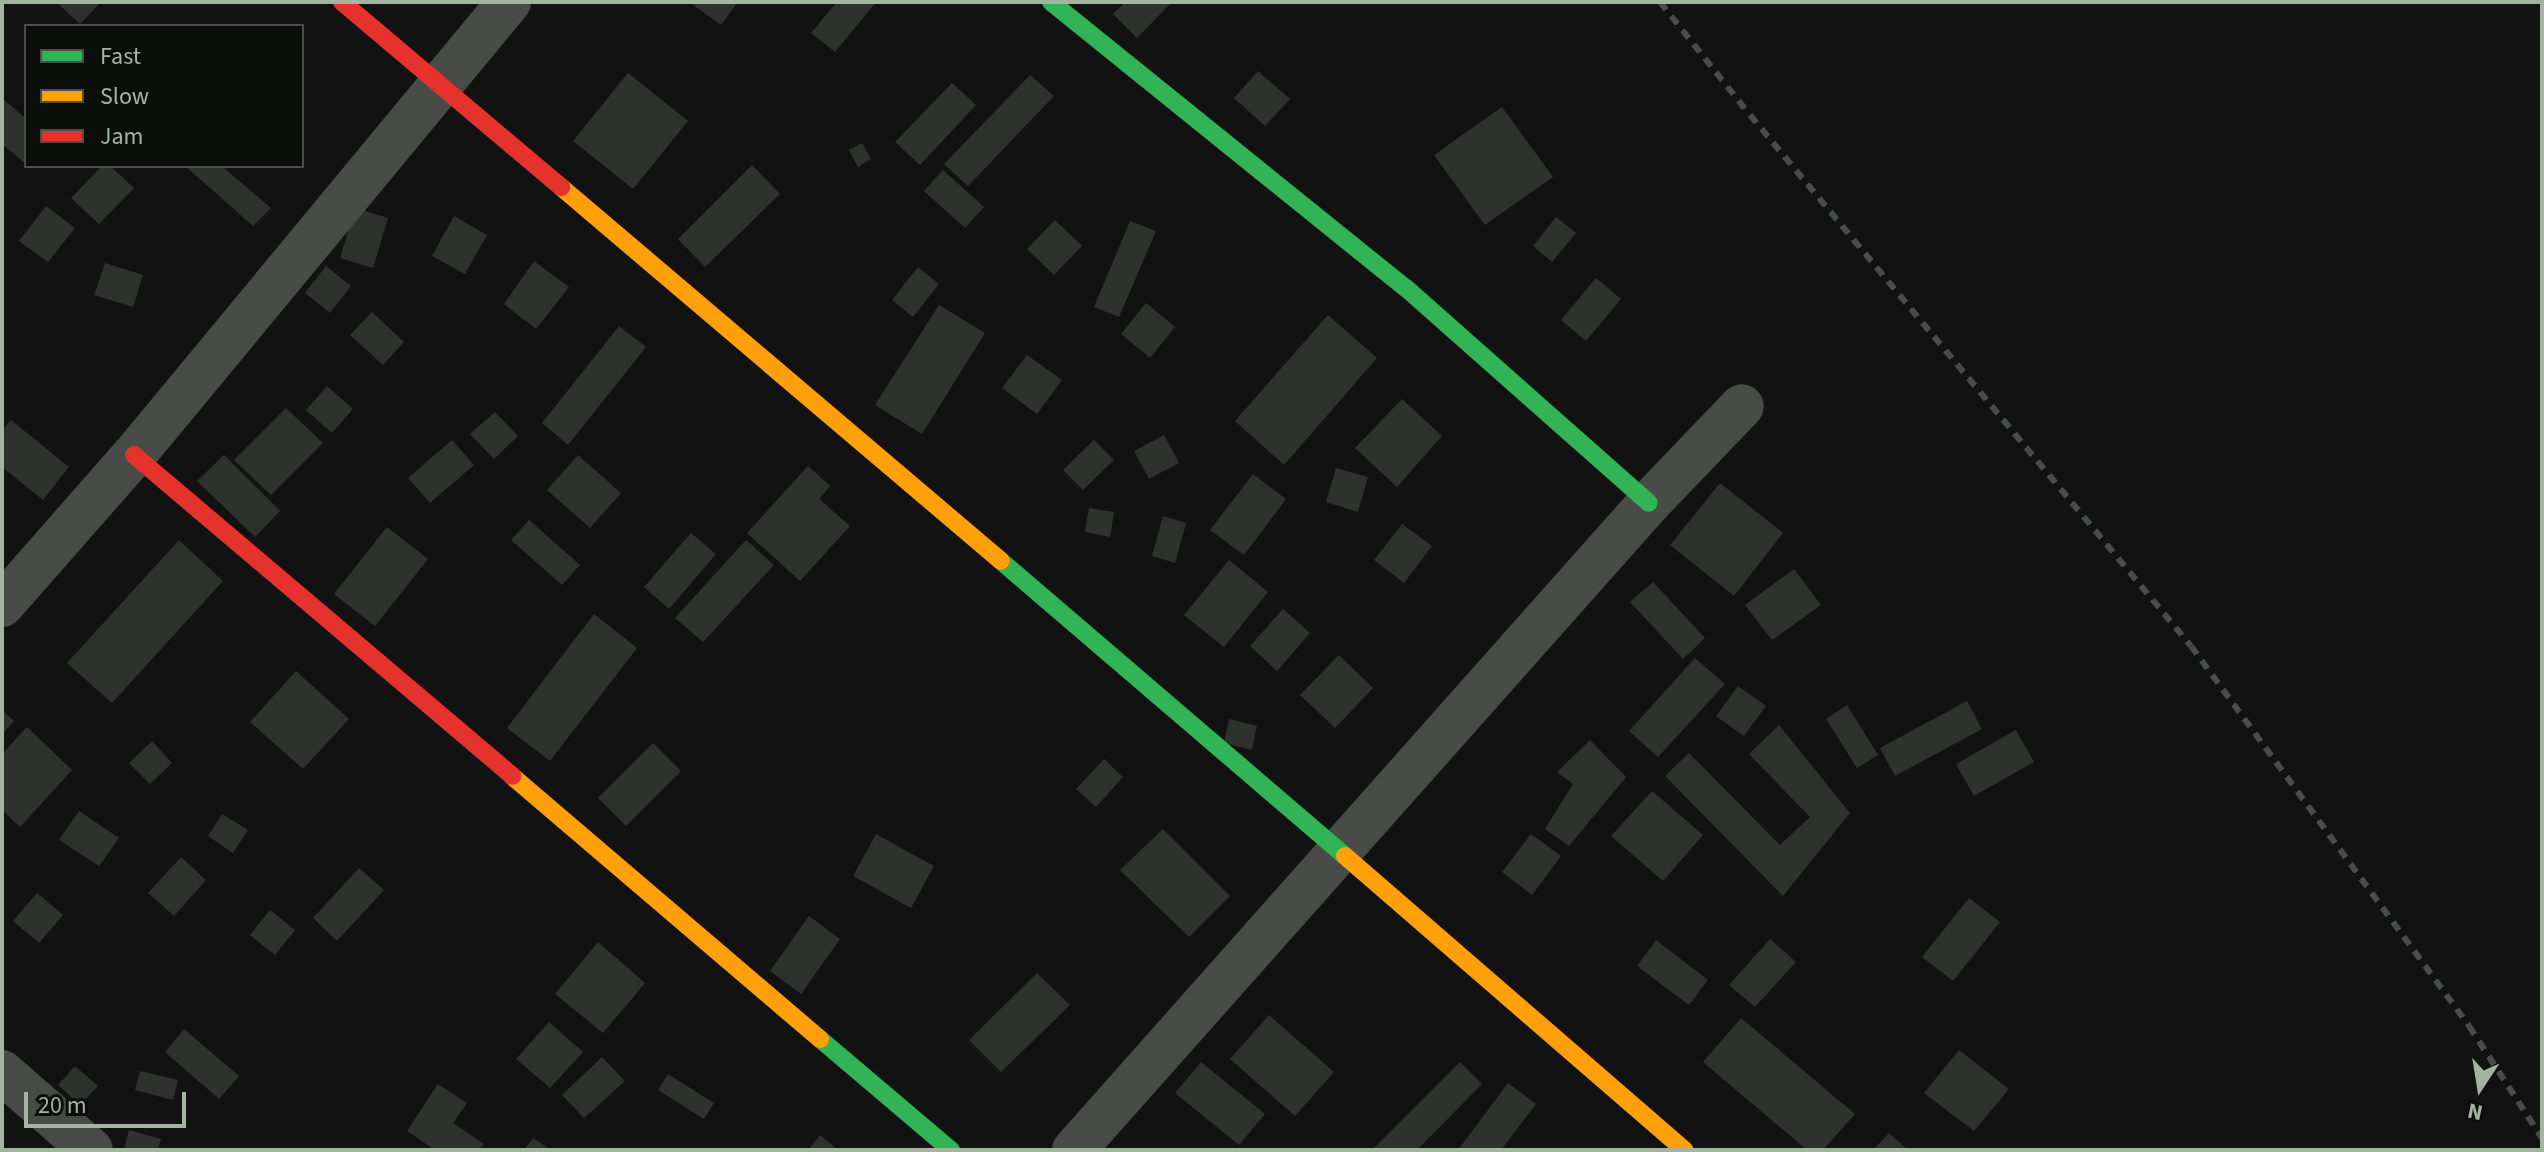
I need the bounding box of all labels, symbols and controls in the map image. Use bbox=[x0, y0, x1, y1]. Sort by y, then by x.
legend bbox=[24, 24, 304, 168]
text: Fast bbox=[100, 39, 141, 74]
text: Slow bbox=[100, 79, 149, 114]
text: Jam bbox=[100, 119, 144, 154]
north arrow bbox=[2440, 1048, 2520, 1128]
scale bar bbox=[28, 1076, 190, 1126]
text: 20 m bbox=[38, 1088, 87, 1123]
text: N bbox=[2465, 1094, 2486, 1129]

